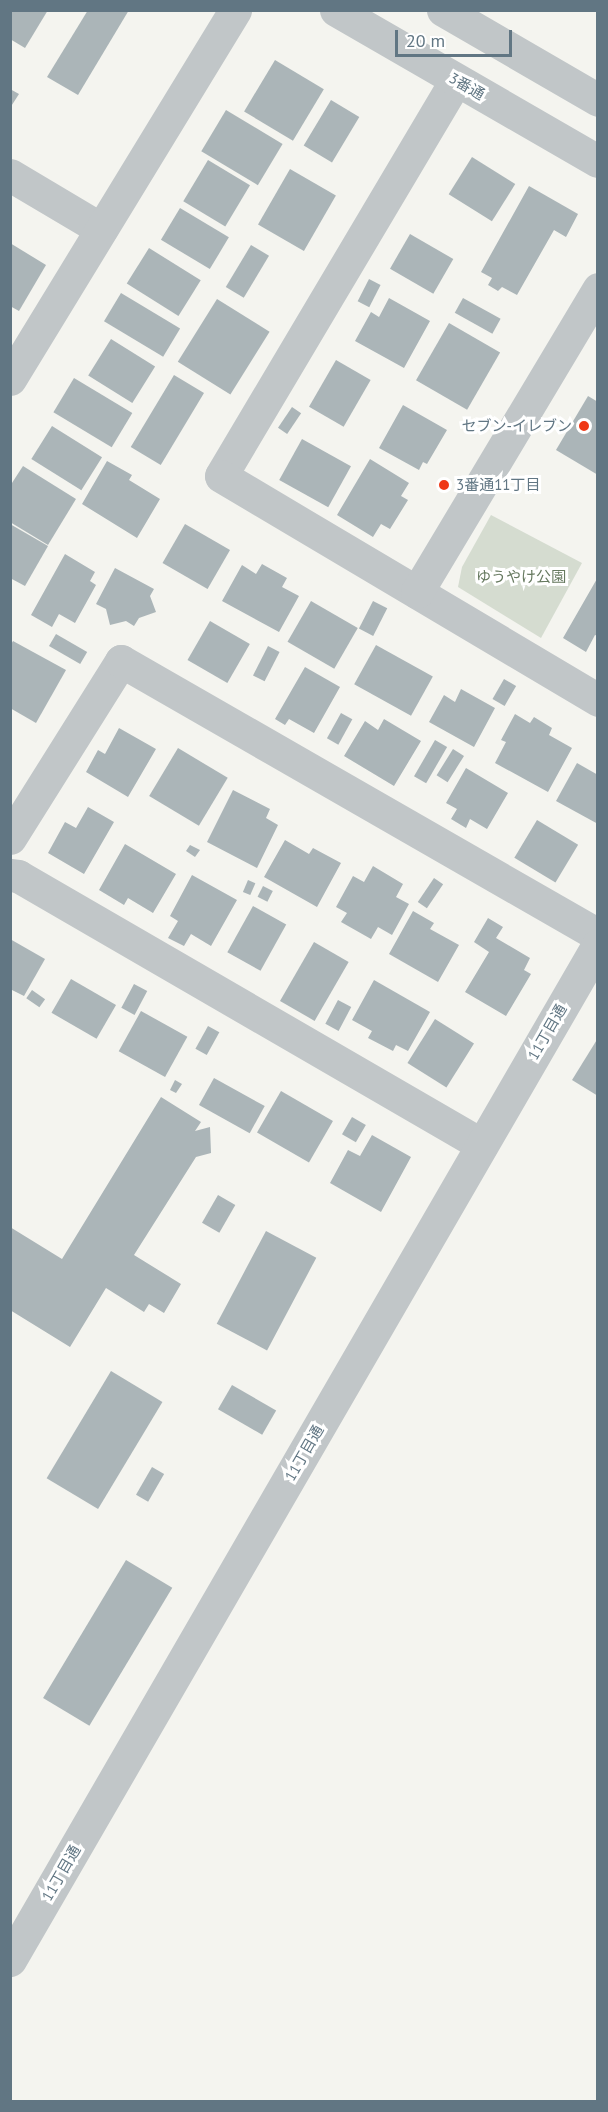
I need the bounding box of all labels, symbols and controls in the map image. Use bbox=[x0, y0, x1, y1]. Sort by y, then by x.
scale bar bbox=[398, 18, 515, 56]
text: 20 m bbox=[406, 29, 445, 52]
street label: 3番通 bbox=[446, 69, 488, 103]
place label: セブン-イレブン bbox=[462, 417, 572, 435]
marker: セブン-イレブン bbox=[577, 419, 591, 433]
place label: 3番通11丁目 bbox=[456, 476, 541, 494]
marker: 3番通11丁目 bbox=[437, 478, 451, 492]
park label: ゆうやけ公園 bbox=[476, 568, 566, 586]
street label: 11丁目通 bbox=[524, 1001, 570, 1063]
street label: 11丁目通 bbox=[281, 1422, 327, 1484]
street label: 11丁目通 bbox=[38, 1842, 84, 1904]

